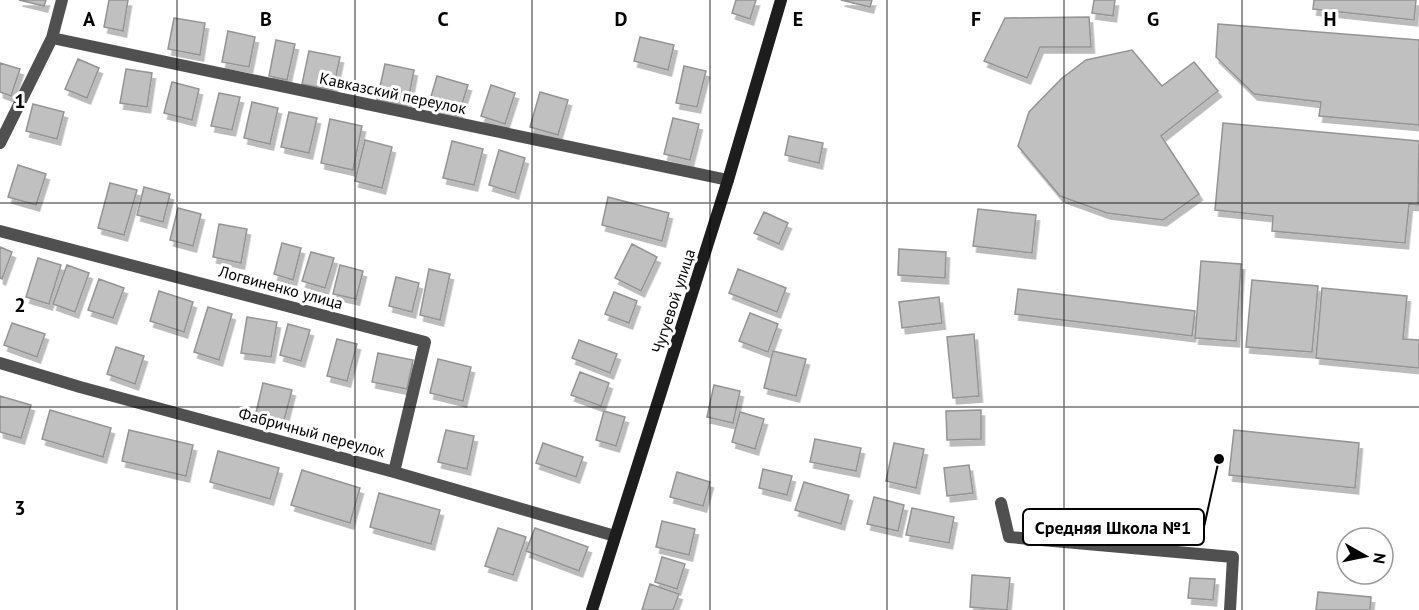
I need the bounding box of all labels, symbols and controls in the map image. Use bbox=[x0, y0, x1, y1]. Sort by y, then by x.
text: A bbox=[83, 6, 96, 32]
text: B bbox=[260, 6, 272, 32]
text: C bbox=[437, 6, 449, 32]
text: D bbox=[615, 6, 628, 32]
text: E bbox=[793, 6, 803, 32]
text: F bbox=[971, 6, 981, 32]
text: G bbox=[1147, 6, 1159, 32]
text: H bbox=[1323, 6, 1337, 32]
street label: Кавказский переулок bbox=[318, 68, 469, 118]
text: 1 bbox=[14, 88, 26, 114]
street label: Чугуевой улица bbox=[647, 246, 699, 356]
street label: Логвиненко улица bbox=[216, 261, 345, 313]
text: 2 bbox=[14, 292, 26, 318]
street label: Фабричный переулок bbox=[236, 403, 388, 461]
text: 3 bbox=[14, 495, 26, 521]
callout: Средняя Школа №1 bbox=[1023, 509, 1204, 545]
text: Средняя Школа №1 bbox=[1035, 516, 1191, 539]
north arrow bbox=[1335, 526, 1395, 586]
text: N bbox=[1369, 552, 1391, 565]

